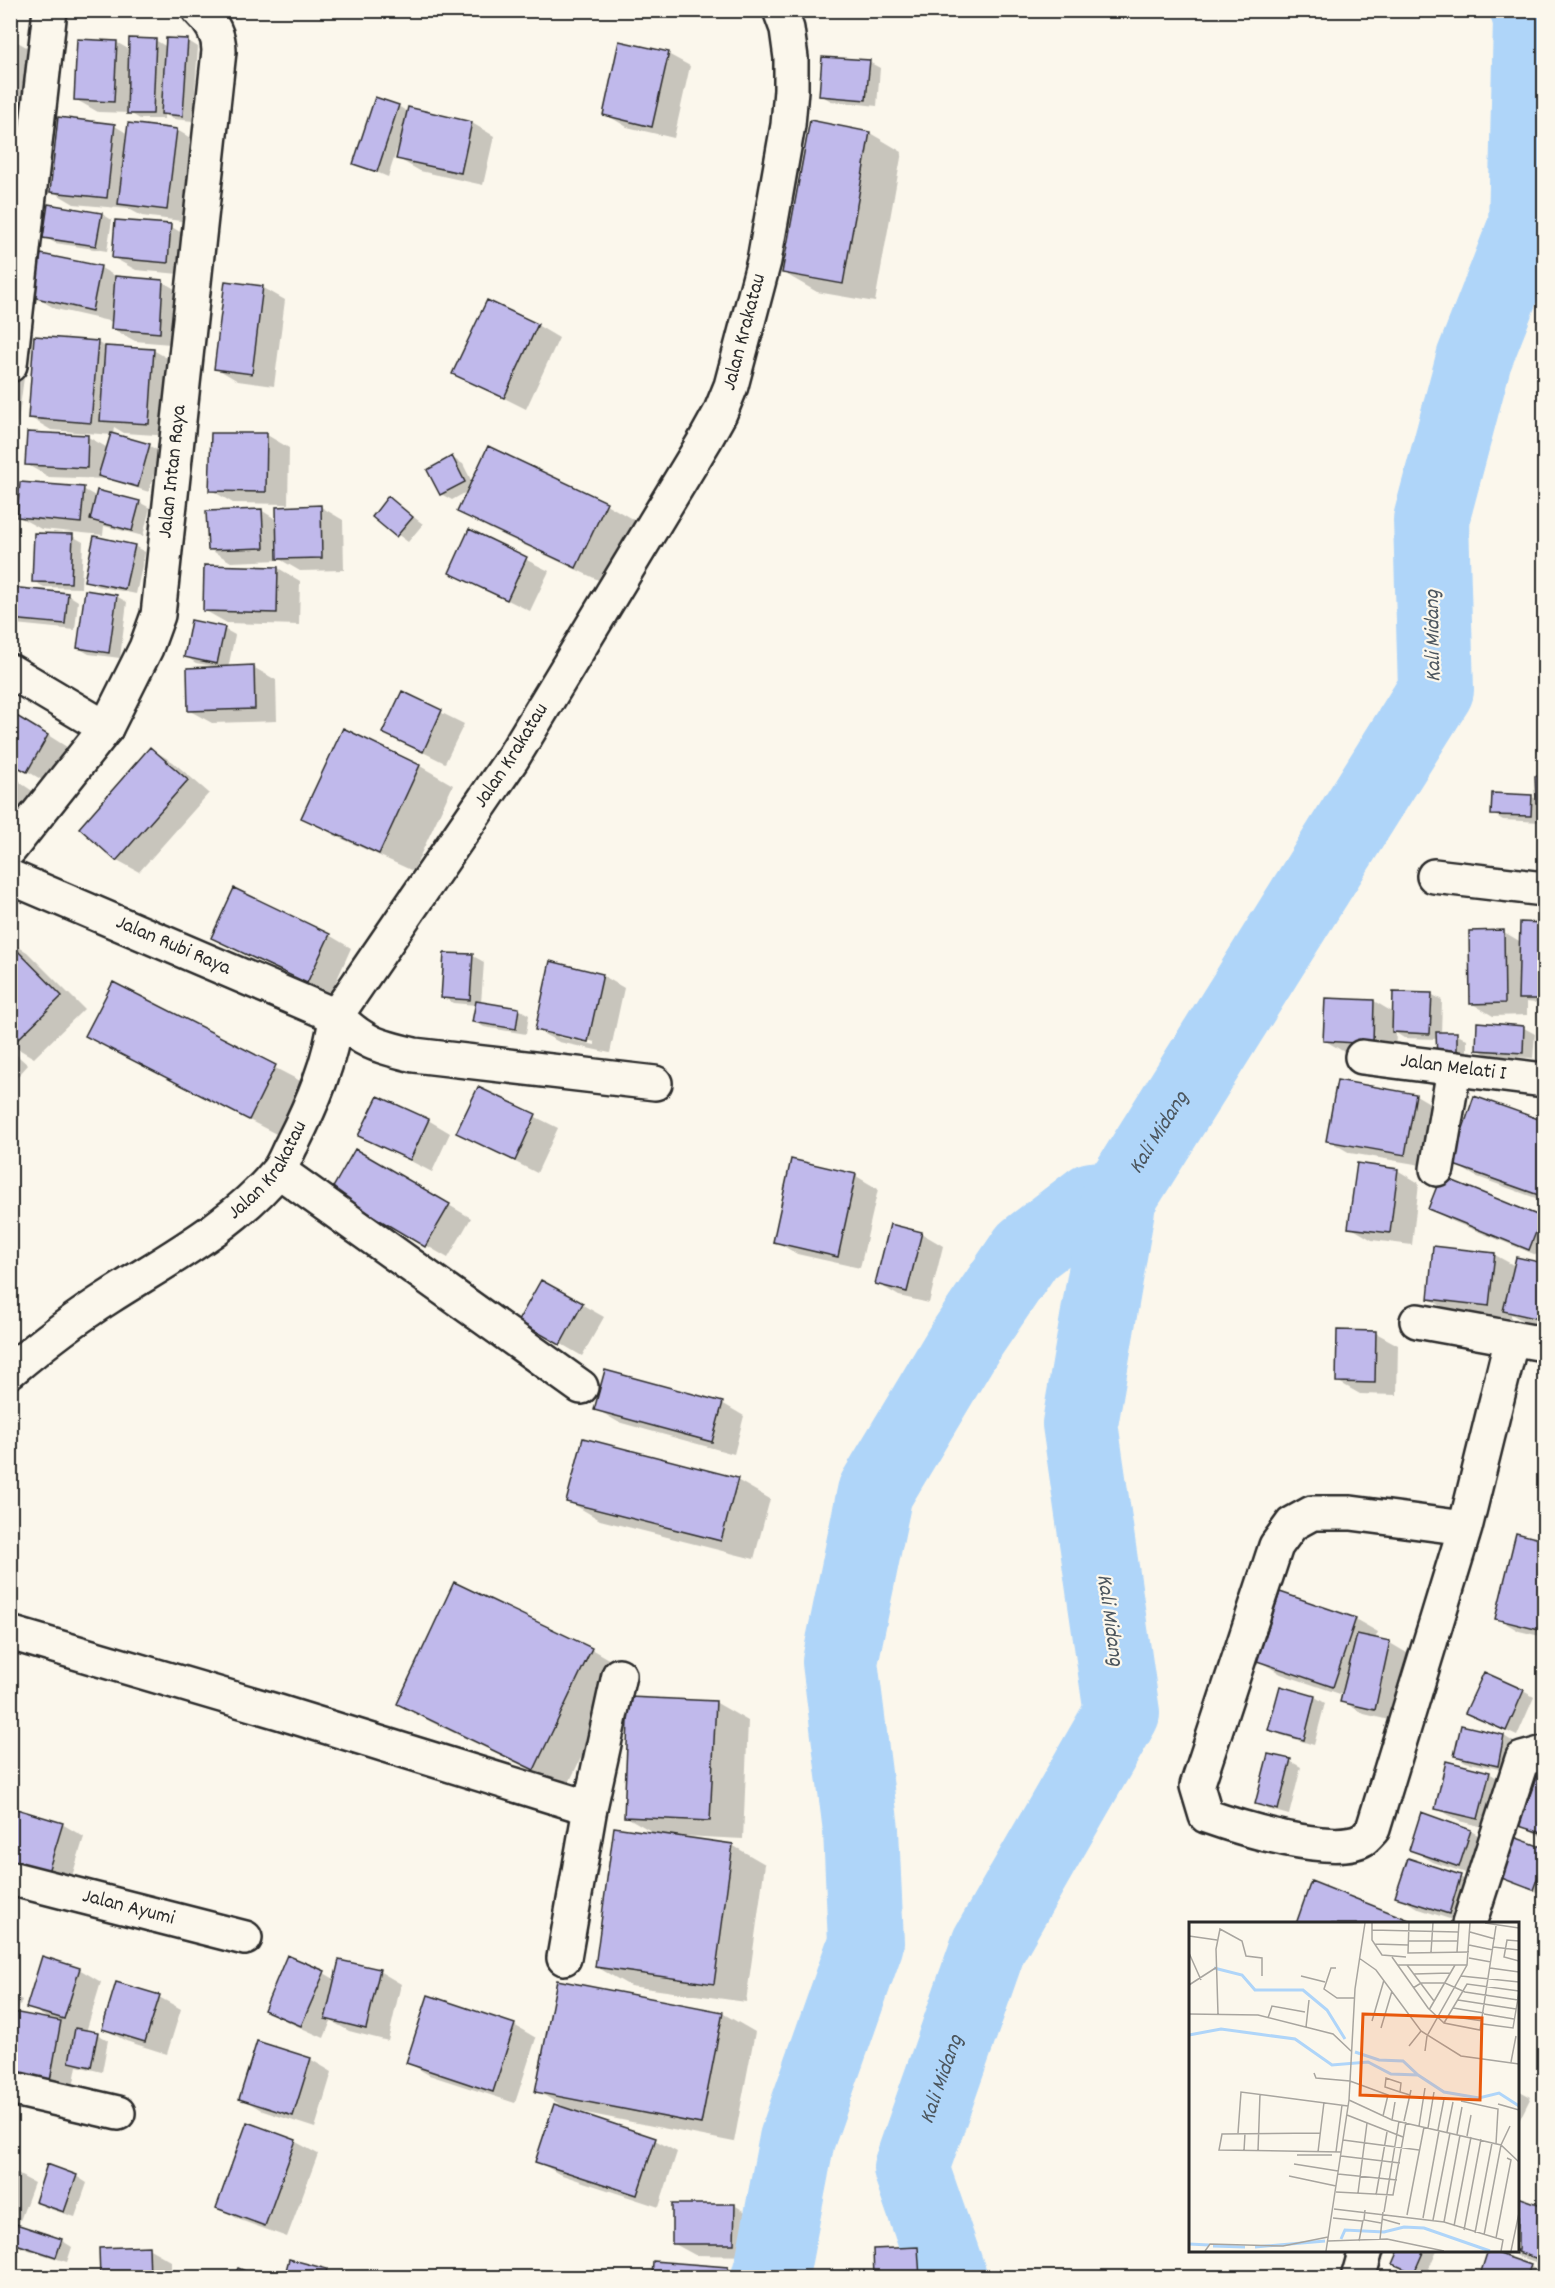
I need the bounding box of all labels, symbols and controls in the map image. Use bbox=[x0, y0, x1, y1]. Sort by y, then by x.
street label: Jalan Krakatau bbox=[716, 271, 775, 395]
street label: Jalan Intan Raya bbox=[151, 403, 196, 540]
water label: Kali Midang bbox=[1418, 588, 1450, 682]
street label: Jalan Krakatau bbox=[467, 698, 557, 815]
street label: Jalan Rubi Raya bbox=[111, 909, 236, 985]
street label: Jalan Melati I bbox=[1399, 1047, 1508, 1090]
water label: Kali Midang bbox=[1121, 1084, 1197, 1180]
street label: Jalan Krakatau bbox=[222, 1116, 316, 1228]
water label: Kali Midang bbox=[1087, 1572, 1131, 1669]
street label: Jalan Ayumi bbox=[79, 1882, 178, 1934]
inset map bbox=[1189, 1922, 1519, 2252]
water label: Kali Midang bbox=[912, 2030, 972, 2128]

